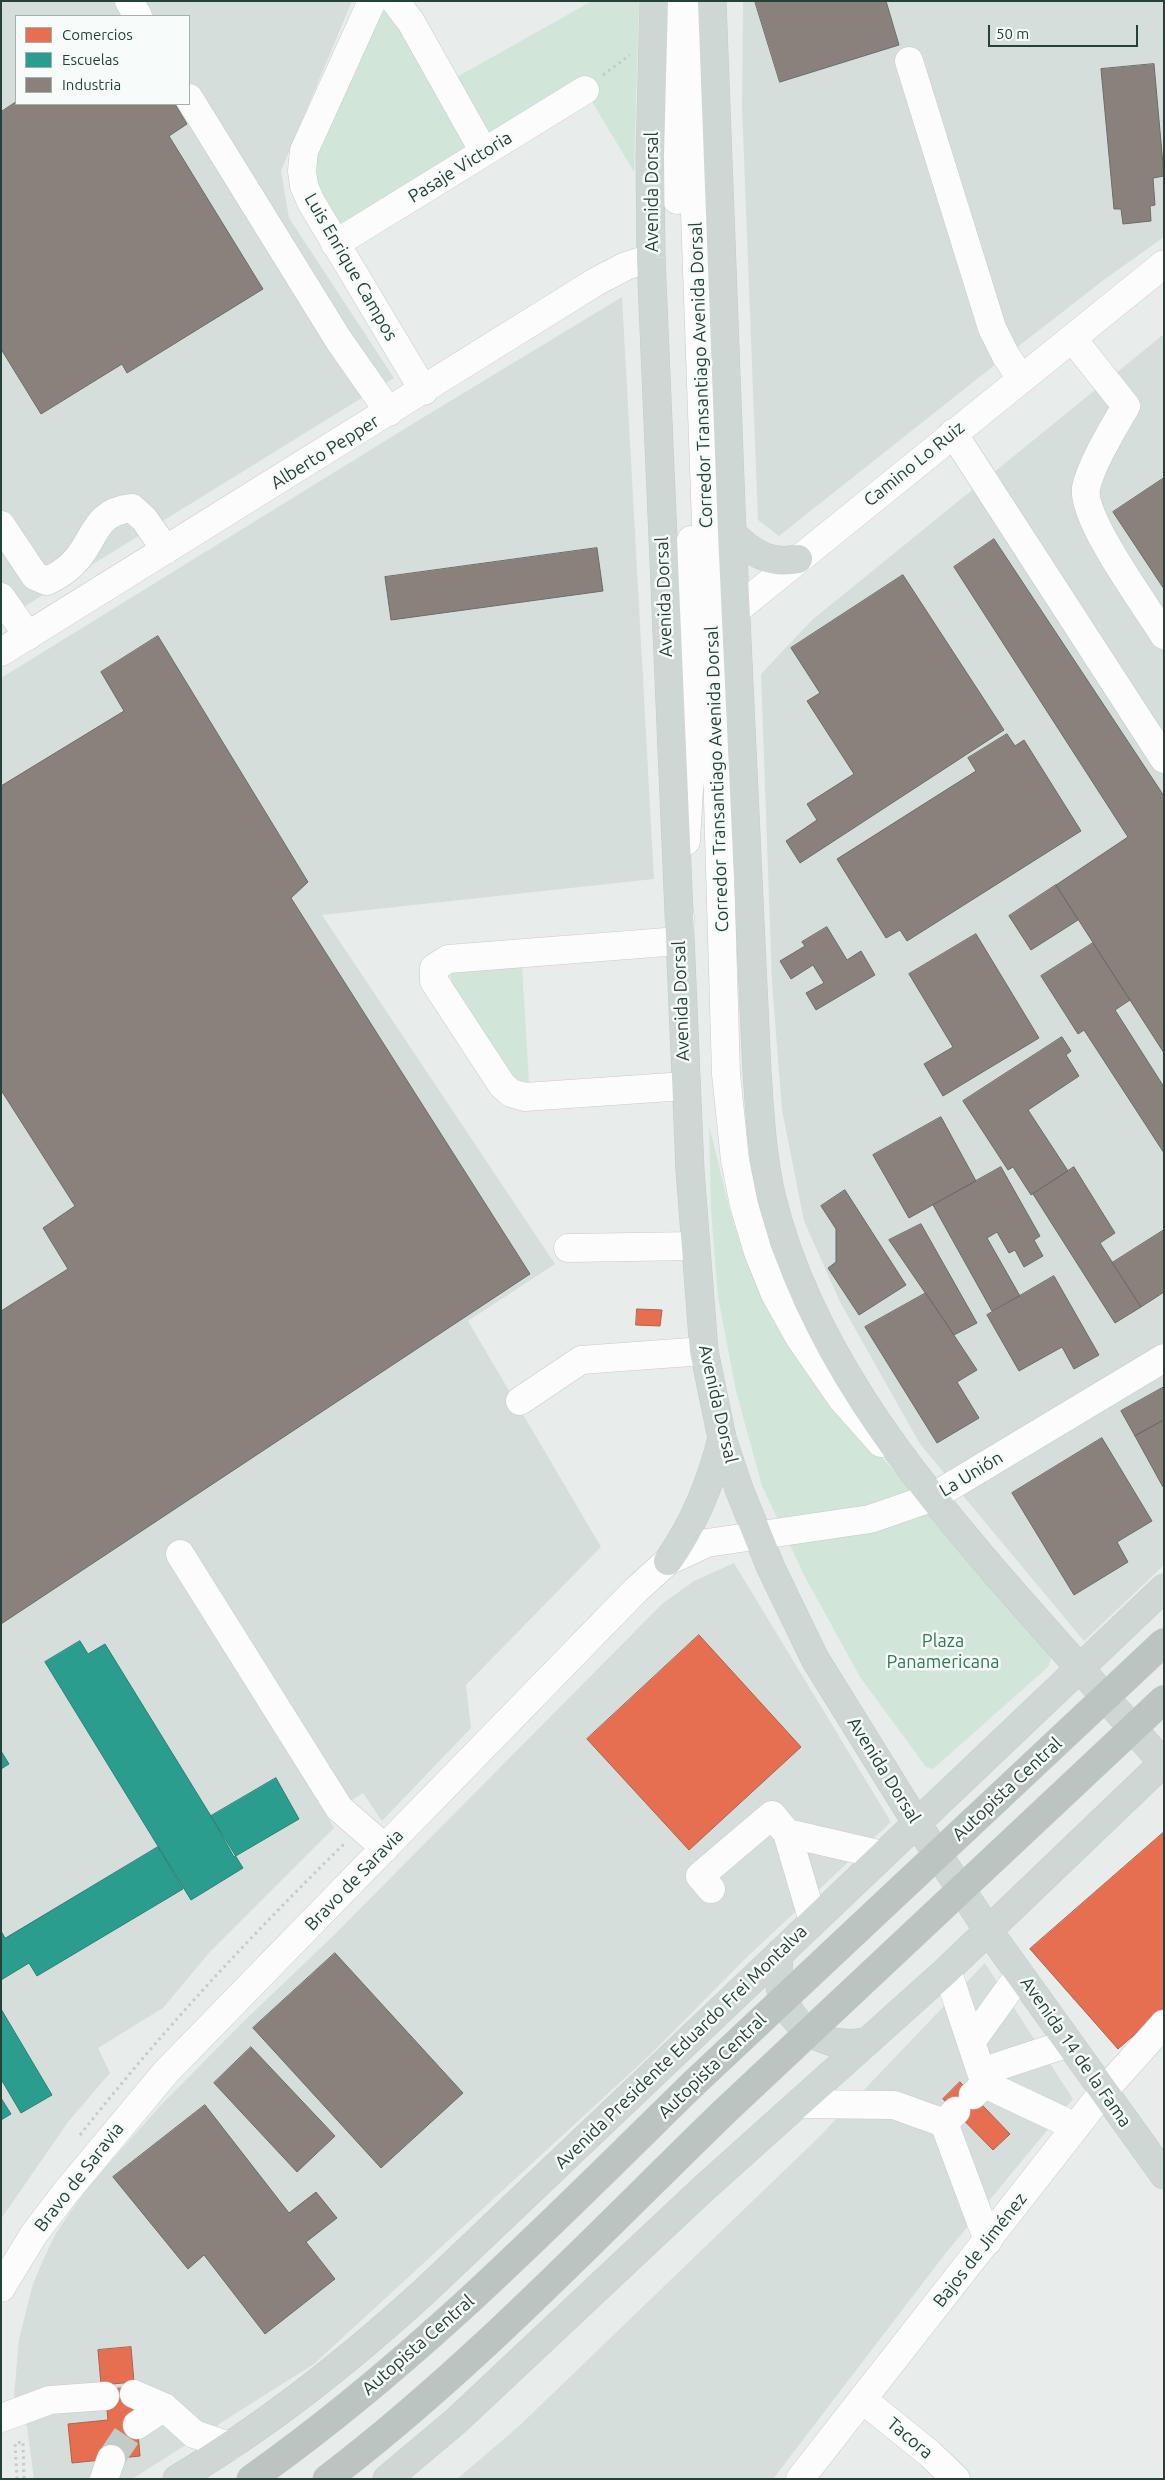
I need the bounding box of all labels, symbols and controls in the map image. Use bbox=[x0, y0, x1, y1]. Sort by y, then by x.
legend bbox=[15, 15, 190, 105]
scale bar bbox=[990, 15, 1140, 47]
text: 50 m bbox=[996, 25, 1029, 42]
text: Comercios bbox=[62, 26, 133, 43]
text: Escuelas bbox=[62, 51, 119, 68]
text: Industria bbox=[62, 76, 121, 93]
street label: Pasaje Victoria bbox=[404, 127, 516, 207]
street label: Avenida Dorsal bbox=[641, 132, 663, 252]
street label: Luis Enrique Campos bbox=[300, 189, 402, 345]
street label: Corredor Transantiago Avenida Dorsal bbox=[685, 222, 717, 528]
street label: Alberto Pepper bbox=[267, 410, 383, 494]
street label: Camino Lo Ruiz bbox=[859, 417, 969, 511]
street label: Avenida Dorsal bbox=[651, 536, 677, 658]
street label: Corredor Transantiago Avenida Dorsal bbox=[701, 626, 733, 932]
street label: Avenida Dorsal bbox=[668, 940, 694, 1062]
street label: Avenida Dorsal bbox=[694, 1343, 742, 1465]
street label: La Unión bbox=[935, 1447, 1007, 1501]
park label: Plaza Panamericana bbox=[886, 1630, 1000, 1672]
street label: Avenida Dorsal bbox=[843, 1713, 925, 1827]
street label: Autopista Central bbox=[948, 1733, 1066, 1845]
street label: Bravo de Saravia bbox=[300, 1825, 408, 1935]
street label: Avenida Presidente Eduardo Frei Montalva bbox=[550, 1920, 812, 2174]
street label: Avenida 14 de la Fama bbox=[1016, 1973, 1136, 2131]
street label: Autopista Central bbox=[654, 2009, 770, 2123]
street label: Bravo de Saravia bbox=[30, 2118, 128, 2236]
street label: Bajos de Jiménez bbox=[929, 2188, 1031, 2312]
street label: Autopista Central bbox=[357, 2290, 479, 2400]
street label: Tacora bbox=[883, 2413, 937, 2463]

